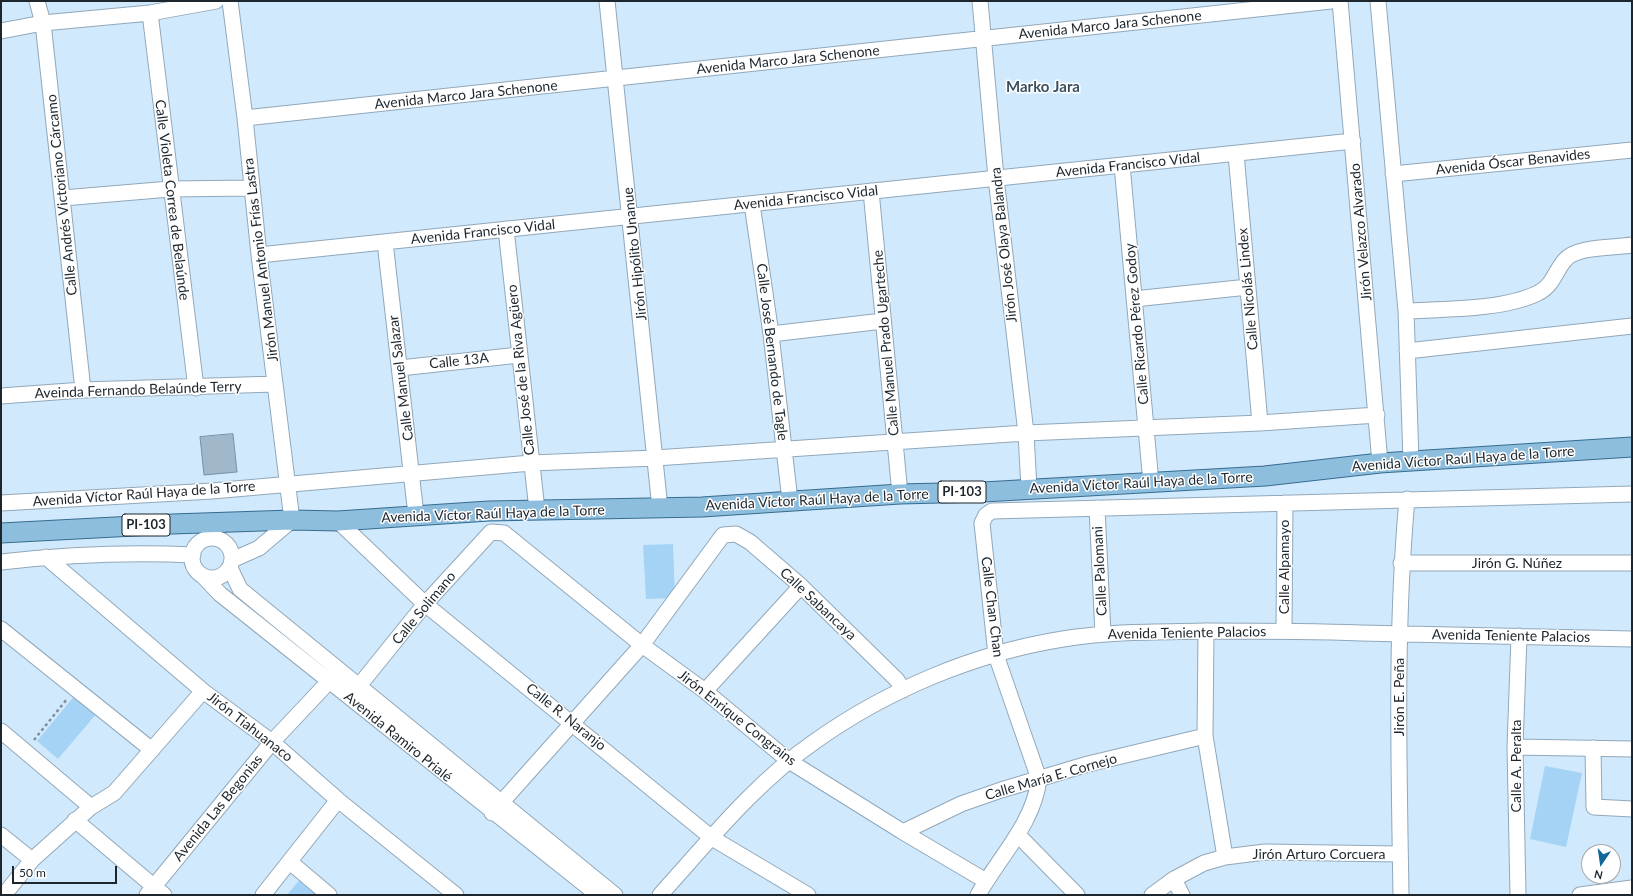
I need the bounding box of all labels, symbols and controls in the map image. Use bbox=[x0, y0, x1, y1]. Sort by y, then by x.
street label: Avenida Marco Jara Schenone bbox=[1018, 7, 1202, 43]
street label: Avenida Marco Jara Schenone bbox=[696, 42, 880, 78]
street label: Avenida Marco Jara Schenone bbox=[374, 77, 558, 113]
district label: Marko Jara bbox=[1006, 78, 1080, 96]
street label: Calle Andrés Victoriano Cárcamo bbox=[43, 94, 81, 296]
street label: Calle Violeta Correa de Belaúnde bbox=[151, 99, 193, 301]
street label: Avenida Óscar Benavides bbox=[1435, 146, 1591, 178]
street label: Avenida Francisco Vidal bbox=[1055, 149, 1201, 181]
street label: Jirón Manuel Antonio Frías Lastra bbox=[240, 157, 282, 363]
street label: Jirón Velazco Alvarado bbox=[1347, 162, 1375, 302]
street label: Jirón José Olaya Balandra bbox=[987, 166, 1021, 324]
street label: Avenida Francisco Vidal bbox=[733, 182, 879, 214]
street label: Jirón Hipólito Unanue bbox=[620, 186, 650, 322]
street label: Avenida Francisco Vidal bbox=[410, 216, 556, 248]
street label: Calle Nicolás Lindex bbox=[1234, 227, 1262, 351]
street label: Calle Ricardo Pérez Godoy bbox=[1122, 243, 1152, 405]
street label: Calle Manuel Prado Ugarteche bbox=[869, 249, 903, 437]
street label: Calle José Bernando de Tagle bbox=[753, 262, 791, 442]
street label: Calle José de la Riva Agüero bbox=[504, 284, 538, 456]
street label: Calle Manuel Salazar bbox=[385, 314, 417, 442]
street label: Calle 13A bbox=[428, 350, 490, 372]
street label: Aveinda Fernando Belaúnde Terry bbox=[34, 378, 242, 402]
street label: Avenida Víctor Raúl Haya de la Torre bbox=[1351, 443, 1575, 475]
street label: Avenida Víctor Raúl Haya de la Torre bbox=[1029, 469, 1253, 497]
street label: Avenida Víctor Raúl Haya de la Torre bbox=[32, 478, 256, 510]
road number: PI-103 bbox=[938, 481, 986, 503]
street label: Avenida Víctor Raúl Haya de la Torre bbox=[705, 486, 929, 514]
street label: Avenida Víctor Raúl Haya de la Torre bbox=[381, 502, 605, 526]
road number: PI-103 bbox=[122, 514, 170, 536]
street label: Calle Alpamayo bbox=[1276, 520, 1292, 614]
street label: Calle Palomani bbox=[1089, 526, 1111, 616]
street label: Jirón G. Núñez bbox=[1472, 555, 1562, 571]
street label: Calle Chan Chan bbox=[977, 556, 1007, 658]
street label: Calle Sabancaya bbox=[776, 564, 860, 644]
street label: Calle Solimano bbox=[389, 568, 459, 648]
street label: Avenida Teniente Palacios bbox=[1108, 623, 1266, 643]
street label: Avenida Teniente Palacios bbox=[1432, 626, 1590, 646]
street label: Jirón E. Peña bbox=[1391, 658, 1407, 736]
street label: Jirón Enrique Congrains bbox=[675, 667, 799, 769]
street label: Calle R. Naranjo bbox=[523, 680, 609, 754]
street label: Jirón Tiahuanaco bbox=[204, 688, 296, 766]
street label: Avenida Ramiro Prialé bbox=[341, 688, 455, 786]
street label: Calle A. Peralta bbox=[1508, 720, 1524, 812]
street label: Calle María E. Cornejo bbox=[983, 750, 1119, 804]
street label: Avenida Las Begonias bbox=[170, 751, 266, 865]
north arrow bbox=[1581, 844, 1621, 884]
street label: Jirón Arturo Corcuera bbox=[1253, 846, 1385, 862]
scale bar bbox=[14, 858, 119, 884]
text: 50 m bbox=[19, 865, 46, 880]
text: N bbox=[1593, 868, 1604, 882]

